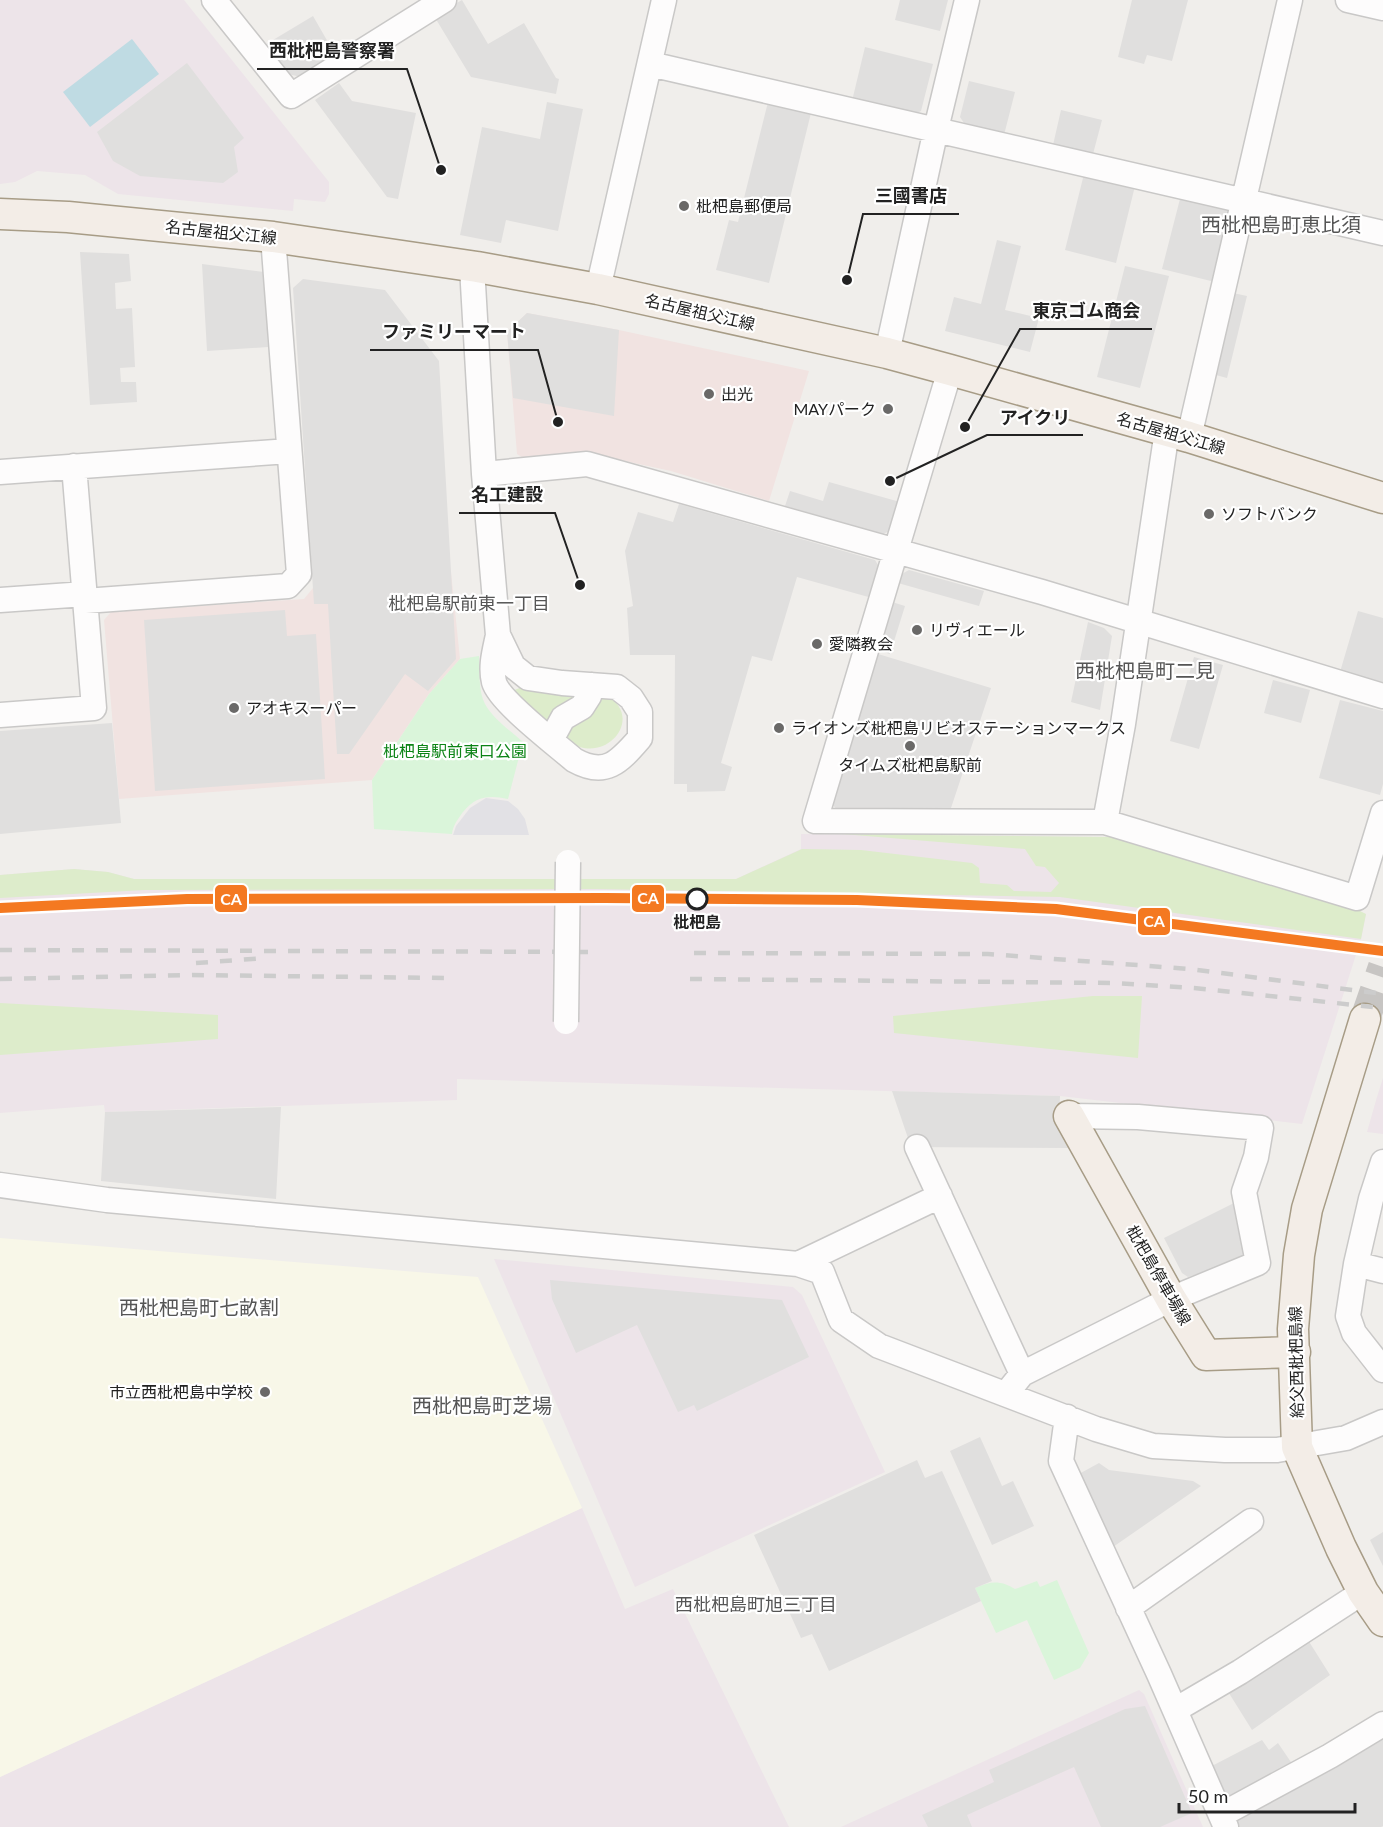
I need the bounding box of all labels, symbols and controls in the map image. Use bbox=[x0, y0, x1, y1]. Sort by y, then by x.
callout: 西枇杷島警察署 bbox=[257, 33, 407, 69]
text: 西枇杷島警察署 bbox=[269, 39, 395, 61]
callout: 三國書店 bbox=[863, 178, 959, 214]
text: 三國書店 bbox=[875, 184, 947, 206]
place label: 枇杷島郵便局 bbox=[696, 196, 792, 215]
marker: 枇杷島郵便局 bbox=[677, 199, 691, 213]
district label: 西枇杷島町恵比須 bbox=[1201, 212, 1361, 236]
street label: 名古屋祖父江線 bbox=[164, 216, 278, 247]
street label: 名古屋祖父江線 bbox=[643, 290, 757, 333]
callout: 東京ゴム商会 bbox=[1020, 293, 1152, 329]
text: 東京ゴム商会 bbox=[1032, 299, 1140, 321]
callout: ファミリーマート bbox=[370, 314, 538, 350]
text: ファミリーマート bbox=[382, 320, 526, 342]
place label: 出光 bbox=[721, 384, 753, 403]
marker: 出光 bbox=[702, 387, 716, 401]
place label: MAYパーク bbox=[793, 399, 876, 418]
callout: アイクリ bbox=[987, 399, 1083, 435]
marker: MAYパーク bbox=[881, 402, 895, 416]
text: アイクリ bbox=[1000, 406, 1070, 428]
street label: 名古屋祖父江線 bbox=[1115, 408, 1228, 457]
callout: 名工建設 bbox=[459, 477, 555, 513]
text: 名工建設 bbox=[471, 483, 543, 505]
place label: ソフトバンク bbox=[1221, 504, 1318, 523]
marker: ソフトバンク bbox=[1202, 507, 1216, 521]
district label: 枇杷島駅前東一丁目 bbox=[388, 592, 550, 614]
place label: リヴィエール bbox=[929, 620, 1025, 639]
marker: リヴィエール bbox=[910, 623, 924, 637]
place label: 愛隣教会 bbox=[829, 634, 893, 653]
marker: 愛隣教会 bbox=[810, 637, 824, 651]
district label: 西枇杷島町二見 bbox=[1075, 658, 1215, 682]
place label: アオキスーパー bbox=[246, 698, 357, 717]
marker: アオキスーパー bbox=[227, 701, 241, 715]
place label: ライオンズ枇杷島リビオステーションマークス bbox=[791, 718, 1126, 737]
marker: ライオンズ枇杷島リビオステーションマークス bbox=[772, 721, 786, 735]
marker: タイムズ枇杷島駅前 bbox=[903, 739, 917, 753]
park label: 枇杷島駅前東口公園 bbox=[383, 741, 527, 760]
place label: タイムズ枇杷島駅前 bbox=[838, 755, 982, 774]
line badge: CA bbox=[214, 884, 248, 913]
line badge: CA bbox=[631, 884, 665, 913]
text: CA bbox=[637, 888, 660, 907]
marker: 枇杷島 bbox=[686, 888, 708, 910]
text: CA bbox=[220, 889, 243, 908]
line badge: CA bbox=[1137, 907, 1171, 936]
text: CA bbox=[1143, 911, 1166, 930]
place label: 枇杷島 bbox=[673, 912, 721, 931]
street label: 枇杷島停車場線 bbox=[1123, 1221, 1196, 1328]
district label: 西枇杷島町七畝割 bbox=[119, 1295, 279, 1319]
street label: 給父西枇杷島線 bbox=[1285, 1306, 1306, 1418]
place label: 市立西枇杷島中学校 bbox=[109, 1382, 253, 1401]
marker: 市立西枇杷島中学校 bbox=[258, 1385, 272, 1399]
district label: 西枇杷島町芝場 bbox=[412, 1393, 552, 1417]
district label: 西枇杷島町旭三丁目 bbox=[675, 1593, 837, 1615]
scale bar bbox=[1179, 1776, 1354, 1814]
text: 50 m bbox=[1188, 1785, 1228, 1807]

